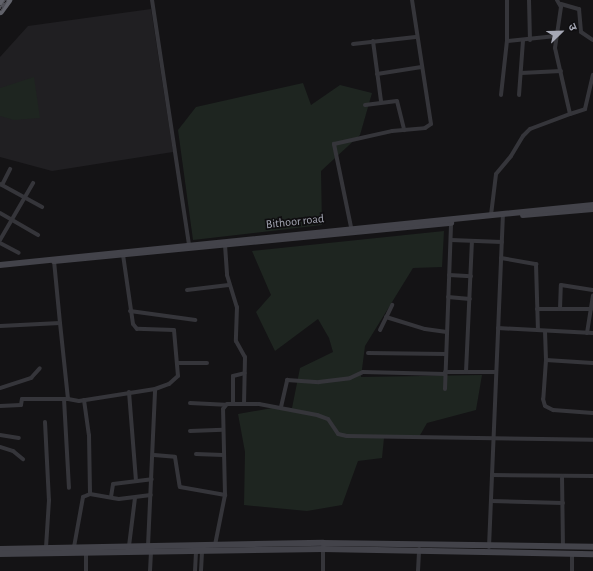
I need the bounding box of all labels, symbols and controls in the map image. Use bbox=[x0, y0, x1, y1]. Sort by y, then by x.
north arrow bbox=[541, 12, 581, 52]
text: उ bbox=[566, 22, 579, 32]
street label: Bithoor road bbox=[265, 212, 325, 232]

